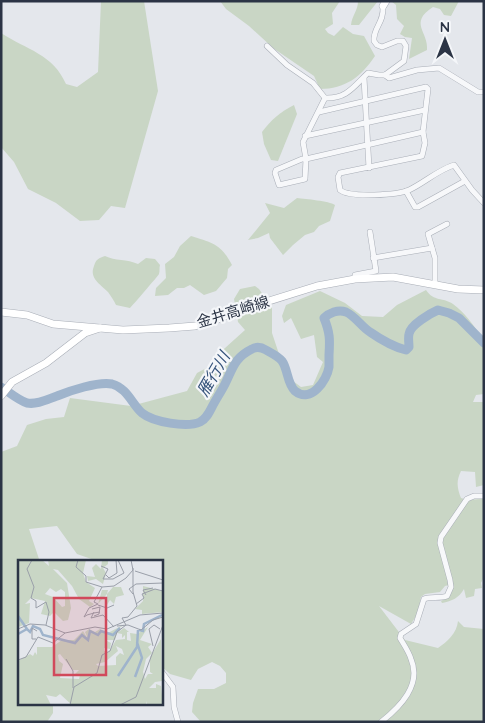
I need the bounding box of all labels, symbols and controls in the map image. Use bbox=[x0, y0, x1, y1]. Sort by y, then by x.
north arrow bbox=[420, 15, 470, 65]
text: N bbox=[440, 18, 450, 36]
street label: 金井高崎線 bbox=[194, 291, 272, 332]
water label: 雁行川 bbox=[192, 346, 235, 400]
inset map bbox=[18, 560, 162, 706]

